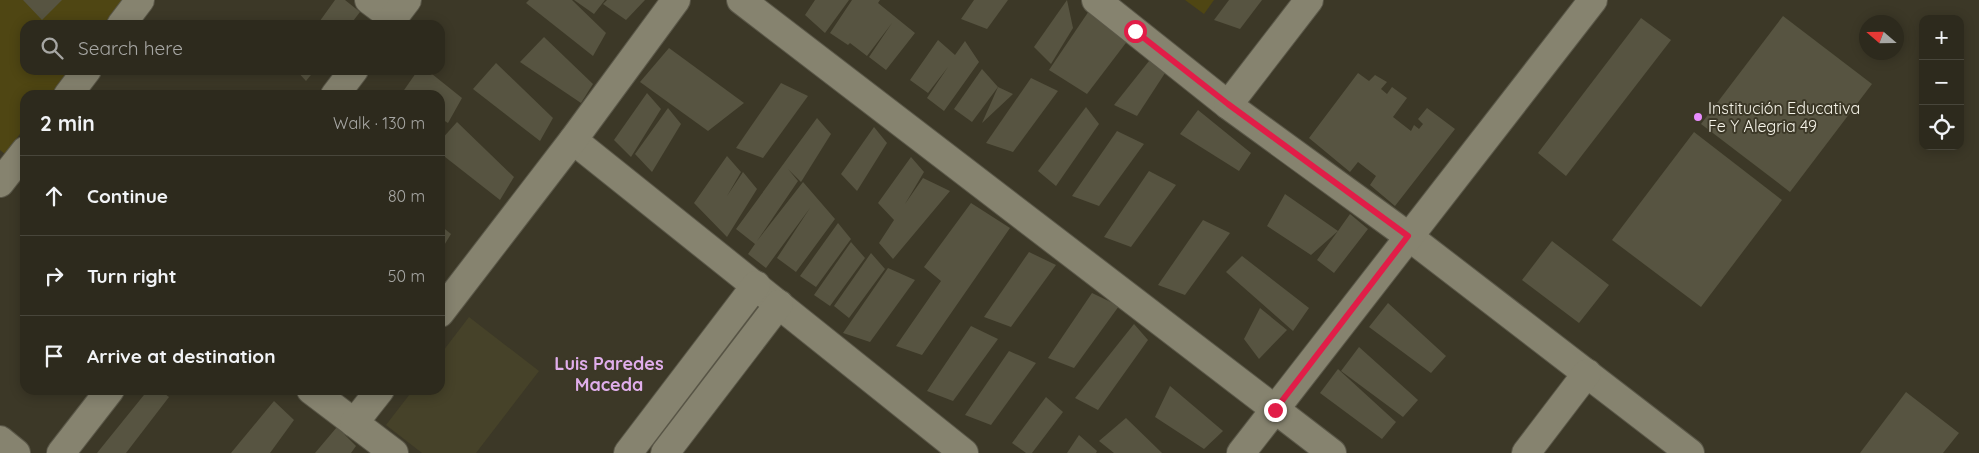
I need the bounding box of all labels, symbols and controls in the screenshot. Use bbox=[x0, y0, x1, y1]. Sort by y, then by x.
north arrow bbox=[1859, 15, 1904, 60]
map controls bbox=[1919, 15, 1964, 150]
button: + bbox=[1919, 15, 1964, 60]
search box bbox=[20, 20, 445, 75]
route start bbox=[1124, 20, 1147, 43]
icon: search bbox=[38, 34, 66, 62]
text: Search here bbox=[78, 36, 183, 60]
button: − bbox=[1919, 60, 1964, 105]
place label: Institución Educativa Fe Y Alegria 49 bbox=[1708, 98, 1860, 136]
button: locate bbox=[1919, 105, 1964, 150]
text: 2 min bbox=[40, 110, 95, 136]
marker: Institución Educativa Fe Y Alegria 49 bbox=[1692, 111, 1704, 123]
text: Walk · 130 m bbox=[333, 113, 425, 133]
icon: ahead bbox=[40, 182, 68, 210]
text: Continue bbox=[87, 184, 168, 208]
text: 80 m bbox=[388, 186, 425, 206]
icon: right bbox=[40, 262, 68, 290]
text: Turn right bbox=[87, 264, 176, 288]
text: 50 m bbox=[388, 266, 425, 286]
icon: arrive bbox=[40, 342, 68, 370]
text: Arrive at destination bbox=[87, 344, 276, 368]
district label: Luis Paredes Maceda bbox=[554, 352, 664, 396]
route end bbox=[1264, 399, 1287, 422]

